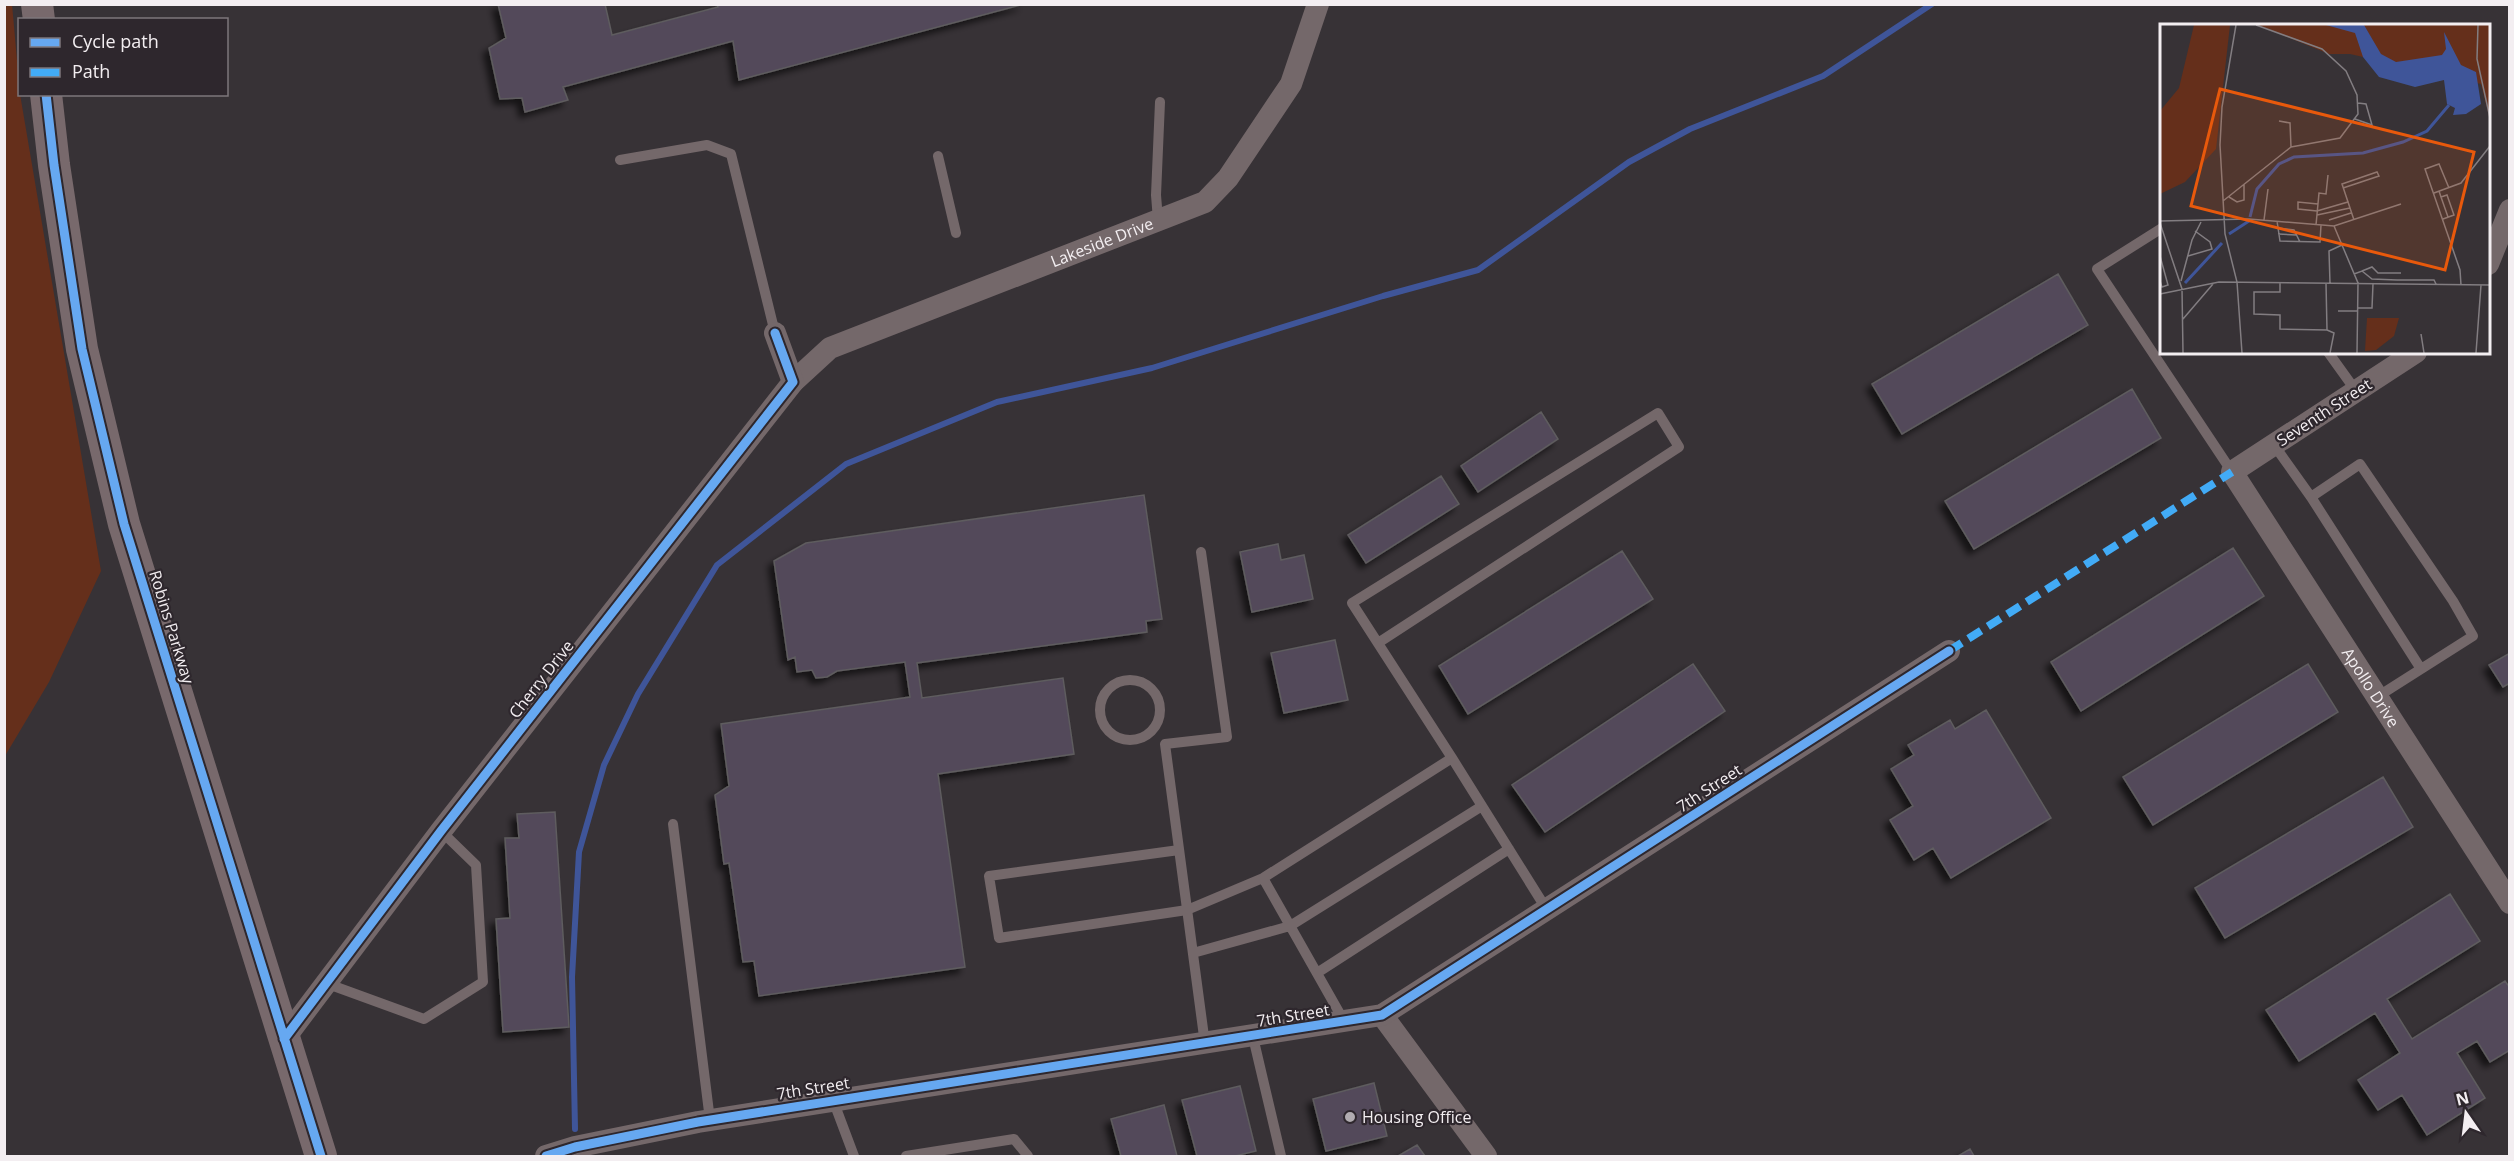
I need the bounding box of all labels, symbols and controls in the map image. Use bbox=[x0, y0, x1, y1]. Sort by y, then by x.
legend bbox=[18, 18, 228, 96]
inset map bbox=[2160, 24, 2490, 354]
text: Cycle path bbox=[72, 29, 159, 53]
text: Path bbox=[72, 59, 110, 83]
street label: Lakeside Drive bbox=[1047, 212, 1156, 272]
street label: Seventh Street bbox=[2272, 373, 2376, 451]
street label: Robins Parkway bbox=[144, 568, 200, 687]
street label: Cherry Drive bbox=[504, 635, 578, 723]
street label: Apollo Drive bbox=[2337, 643, 2405, 731]
street label: 7th Street bbox=[1672, 759, 1746, 817]
street label: 7th Street bbox=[1255, 998, 1331, 1032]
street label: 7th Street bbox=[775, 1071, 851, 1105]
north arrow bbox=[2436, 1083, 2496, 1143]
text: N bbox=[2453, 1086, 2471, 1111]
place label: Housing Office bbox=[1362, 1106, 1471, 1128]
marker: Housing Office bbox=[1343, 1110, 1357, 1124]

